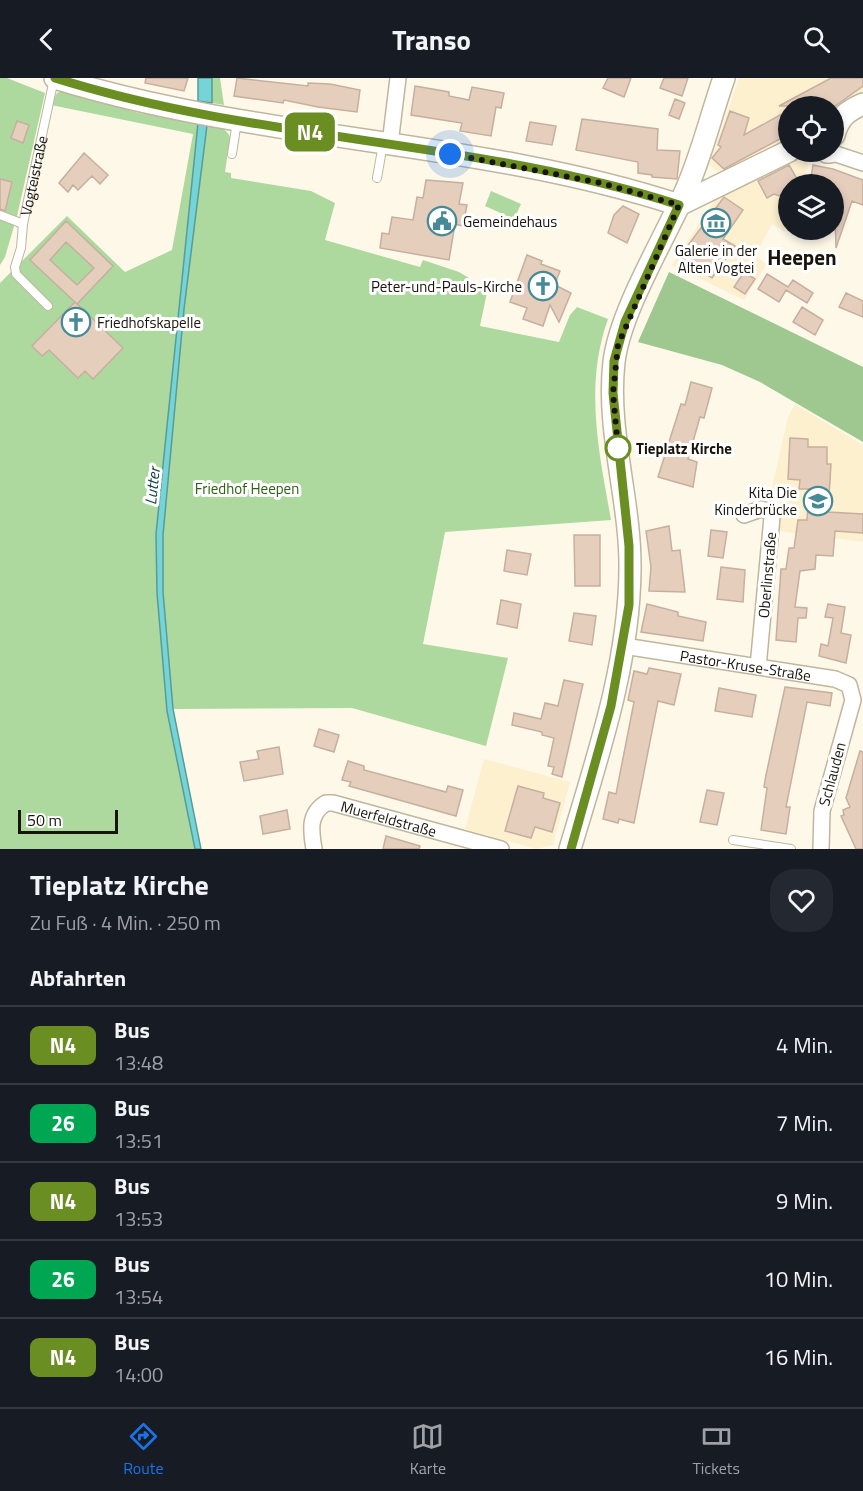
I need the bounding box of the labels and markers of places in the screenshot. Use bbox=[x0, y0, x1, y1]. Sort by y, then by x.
public building icon: Gemeindehaus bbox=[426, 205, 458, 237]
museum icon: Galerie in der Alten Vogtei bbox=[700, 207, 732, 239]
place label: Gemeindehaus bbox=[463, 210, 557, 233]
place label: Galerie in der Alten Vogtei bbox=[675, 239, 757, 279]
church icon: Peter-und-Pauls-Kirche bbox=[527, 270, 559, 302]
place label: Peter-und-Pauls-Kirche bbox=[371, 275, 522, 298]
church icon: Friedhofskapelle bbox=[60, 306, 92, 338]
place label: Friedhofskapelle bbox=[97, 311, 201, 334]
marker: Tieplatz Kirche bbox=[605, 435, 631, 461]
place label: Tieplatz Kirche bbox=[636, 437, 732, 460]
place label: Kita Die Kinderbrücke bbox=[714, 481, 797, 521]
school or university icon: Kita Die Kinderbrücke bbox=[802, 485, 834, 517]

